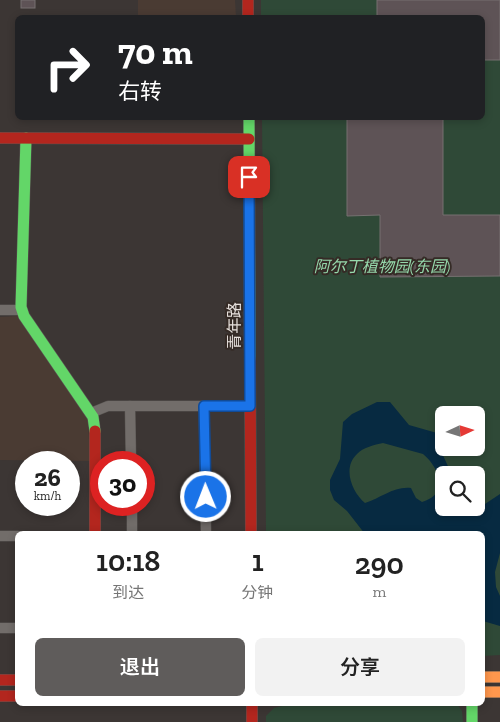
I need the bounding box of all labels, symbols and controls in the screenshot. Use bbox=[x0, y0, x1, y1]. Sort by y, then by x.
text: 70 m bbox=[118, 31, 193, 73]
icon: right bbox=[35, 35, 100, 100]
text: 右转 bbox=[118, 78, 162, 105]
pin bbox=[228, 156, 270, 198]
icon: arrive bbox=[235, 163, 263, 191]
park label: 阿尔丁植物园(东园) bbox=[314, 257, 450, 276]
street label: 青年路 bbox=[225, 302, 244, 350]
north arrow bbox=[435, 406, 485, 456]
map controls bbox=[435, 406, 485, 516]
speed limit sign: 30 bbox=[90, 451, 155, 516]
text: 26 bbox=[34, 462, 61, 492]
button: search bbox=[435, 466, 485, 516]
position arrow bbox=[179, 470, 231, 522]
text: km/h bbox=[34, 489, 61, 503]
text: 10:18 bbox=[96, 543, 161, 579]
text: 1 bbox=[252, 543, 264, 579]
text: 290 bbox=[355, 546, 404, 582]
text: m bbox=[372, 582, 386, 601]
text: 到达 bbox=[112, 583, 144, 602]
text: 分钟 bbox=[242, 583, 274, 602]
button: 退出 bbox=[35, 638, 245, 696]
button: 分享 bbox=[255, 638, 465, 696]

